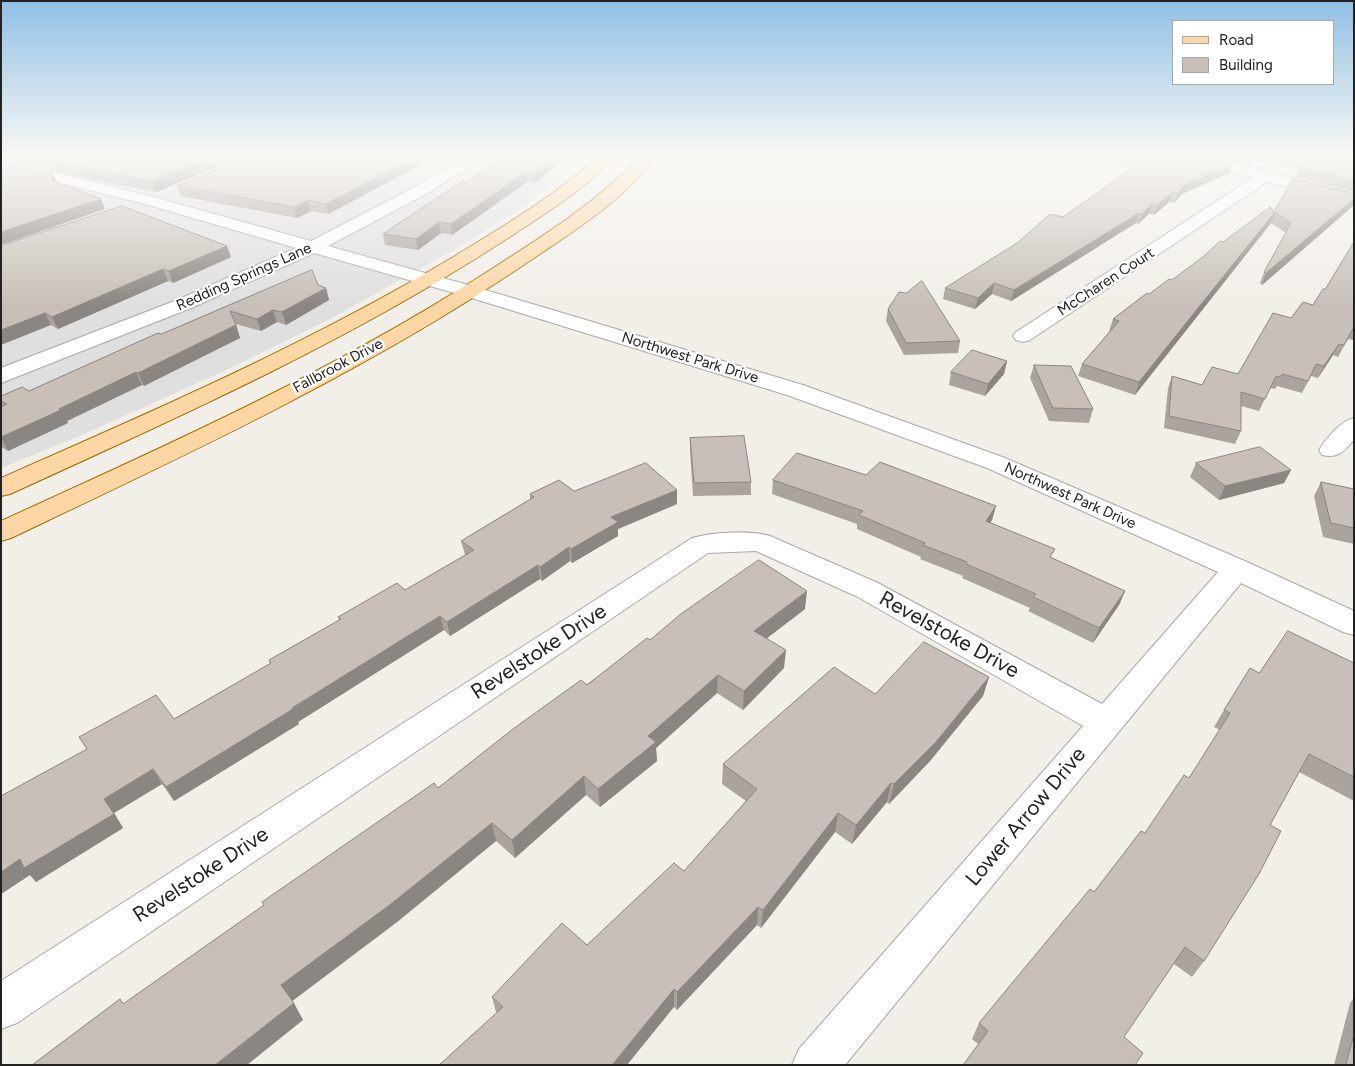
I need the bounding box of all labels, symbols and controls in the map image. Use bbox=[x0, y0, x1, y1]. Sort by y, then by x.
legend bbox=[1172, 20, 1335, 85]
text: Road bbox=[1219, 31, 1254, 49]
text: Building bbox=[1219, 56, 1273, 74]
street label: Redding Springs Lane bbox=[174, 239, 314, 315]
street label: McCharen Court bbox=[1054, 244, 1158, 320]
street label: Northwest Park Drive bbox=[619, 329, 761, 387]
street label: Fallbrook Drive bbox=[290, 335, 386, 397]
street label: Northwest Park Drive bbox=[1001, 459, 1139, 533]
street label: Revelstoke Drive bbox=[875, 586, 1023, 684]
street label: Revelstoke Drive bbox=[467, 599, 611, 705]
street label: Lower Arrow Drive bbox=[961, 743, 1091, 891]
street label: Revelstoke Drive bbox=[129, 822, 273, 928]

